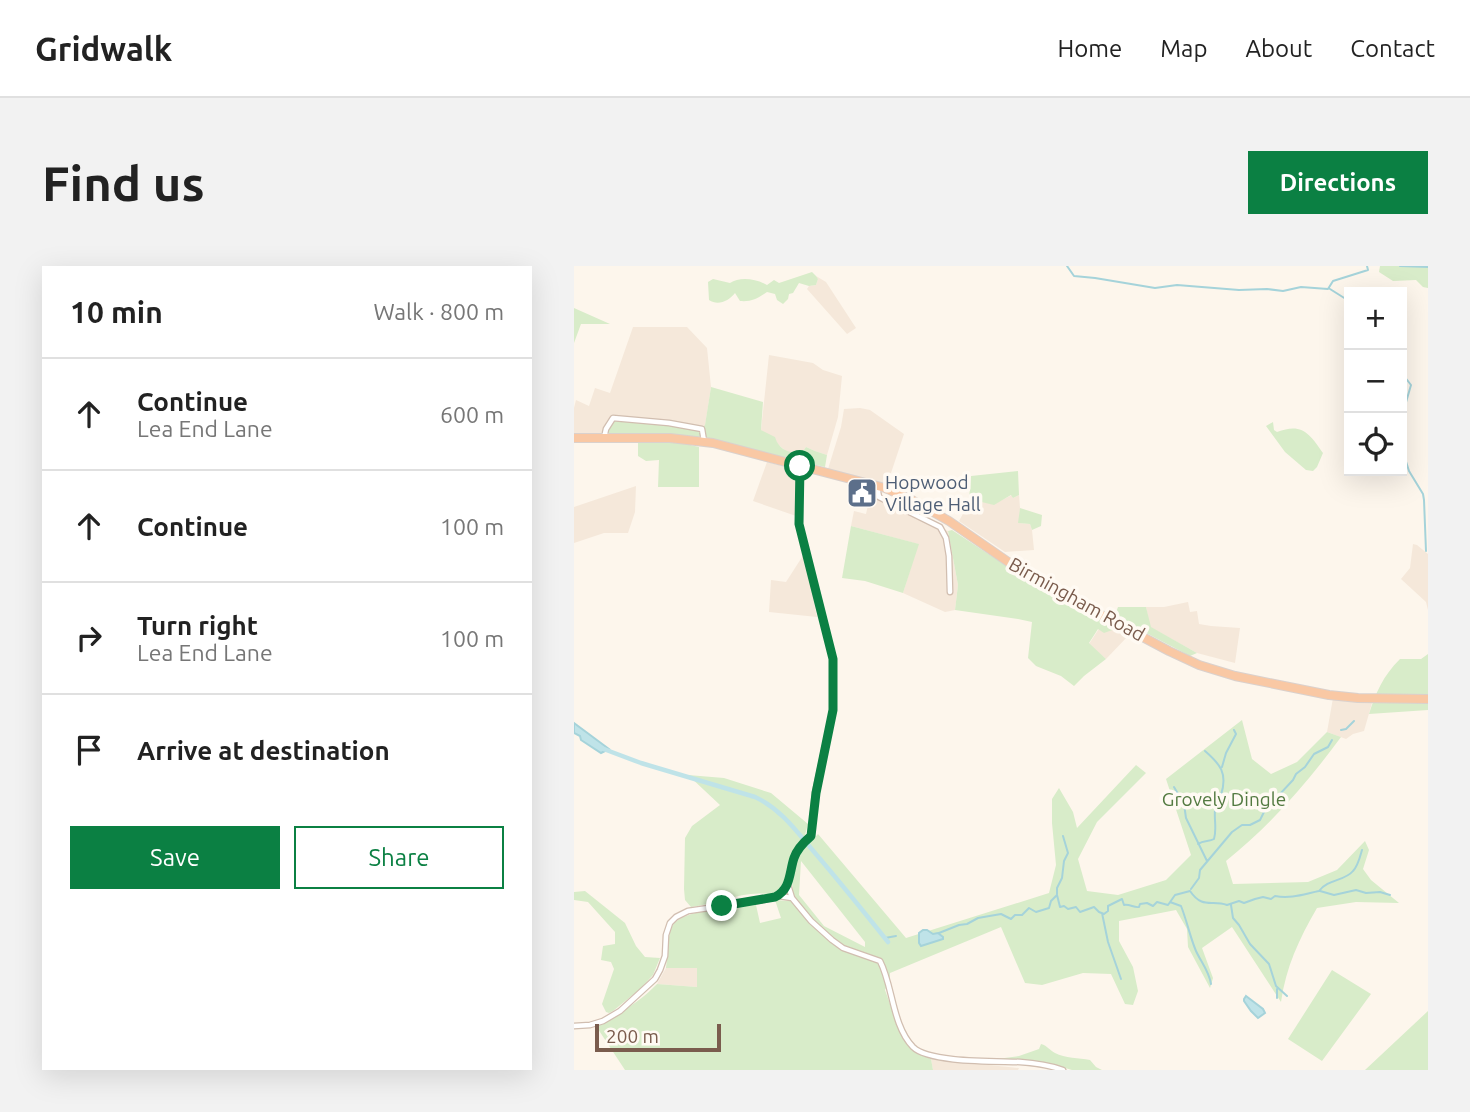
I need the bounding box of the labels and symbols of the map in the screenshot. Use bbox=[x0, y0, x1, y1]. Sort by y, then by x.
route start bbox=[784, 450, 815, 481]
place label: Hopwood Village Hall bbox=[885, 471, 981, 515]
public building icon: Hopwood Village Hall bbox=[845, 476, 879, 510]
street label: Birmingham Road bbox=[1005, 553, 1149, 645]
park label: Grovely Dingle bbox=[1162, 788, 1286, 810]
route end bbox=[706, 890, 737, 921]
scale bar bbox=[595, 1021, 721, 1053]

